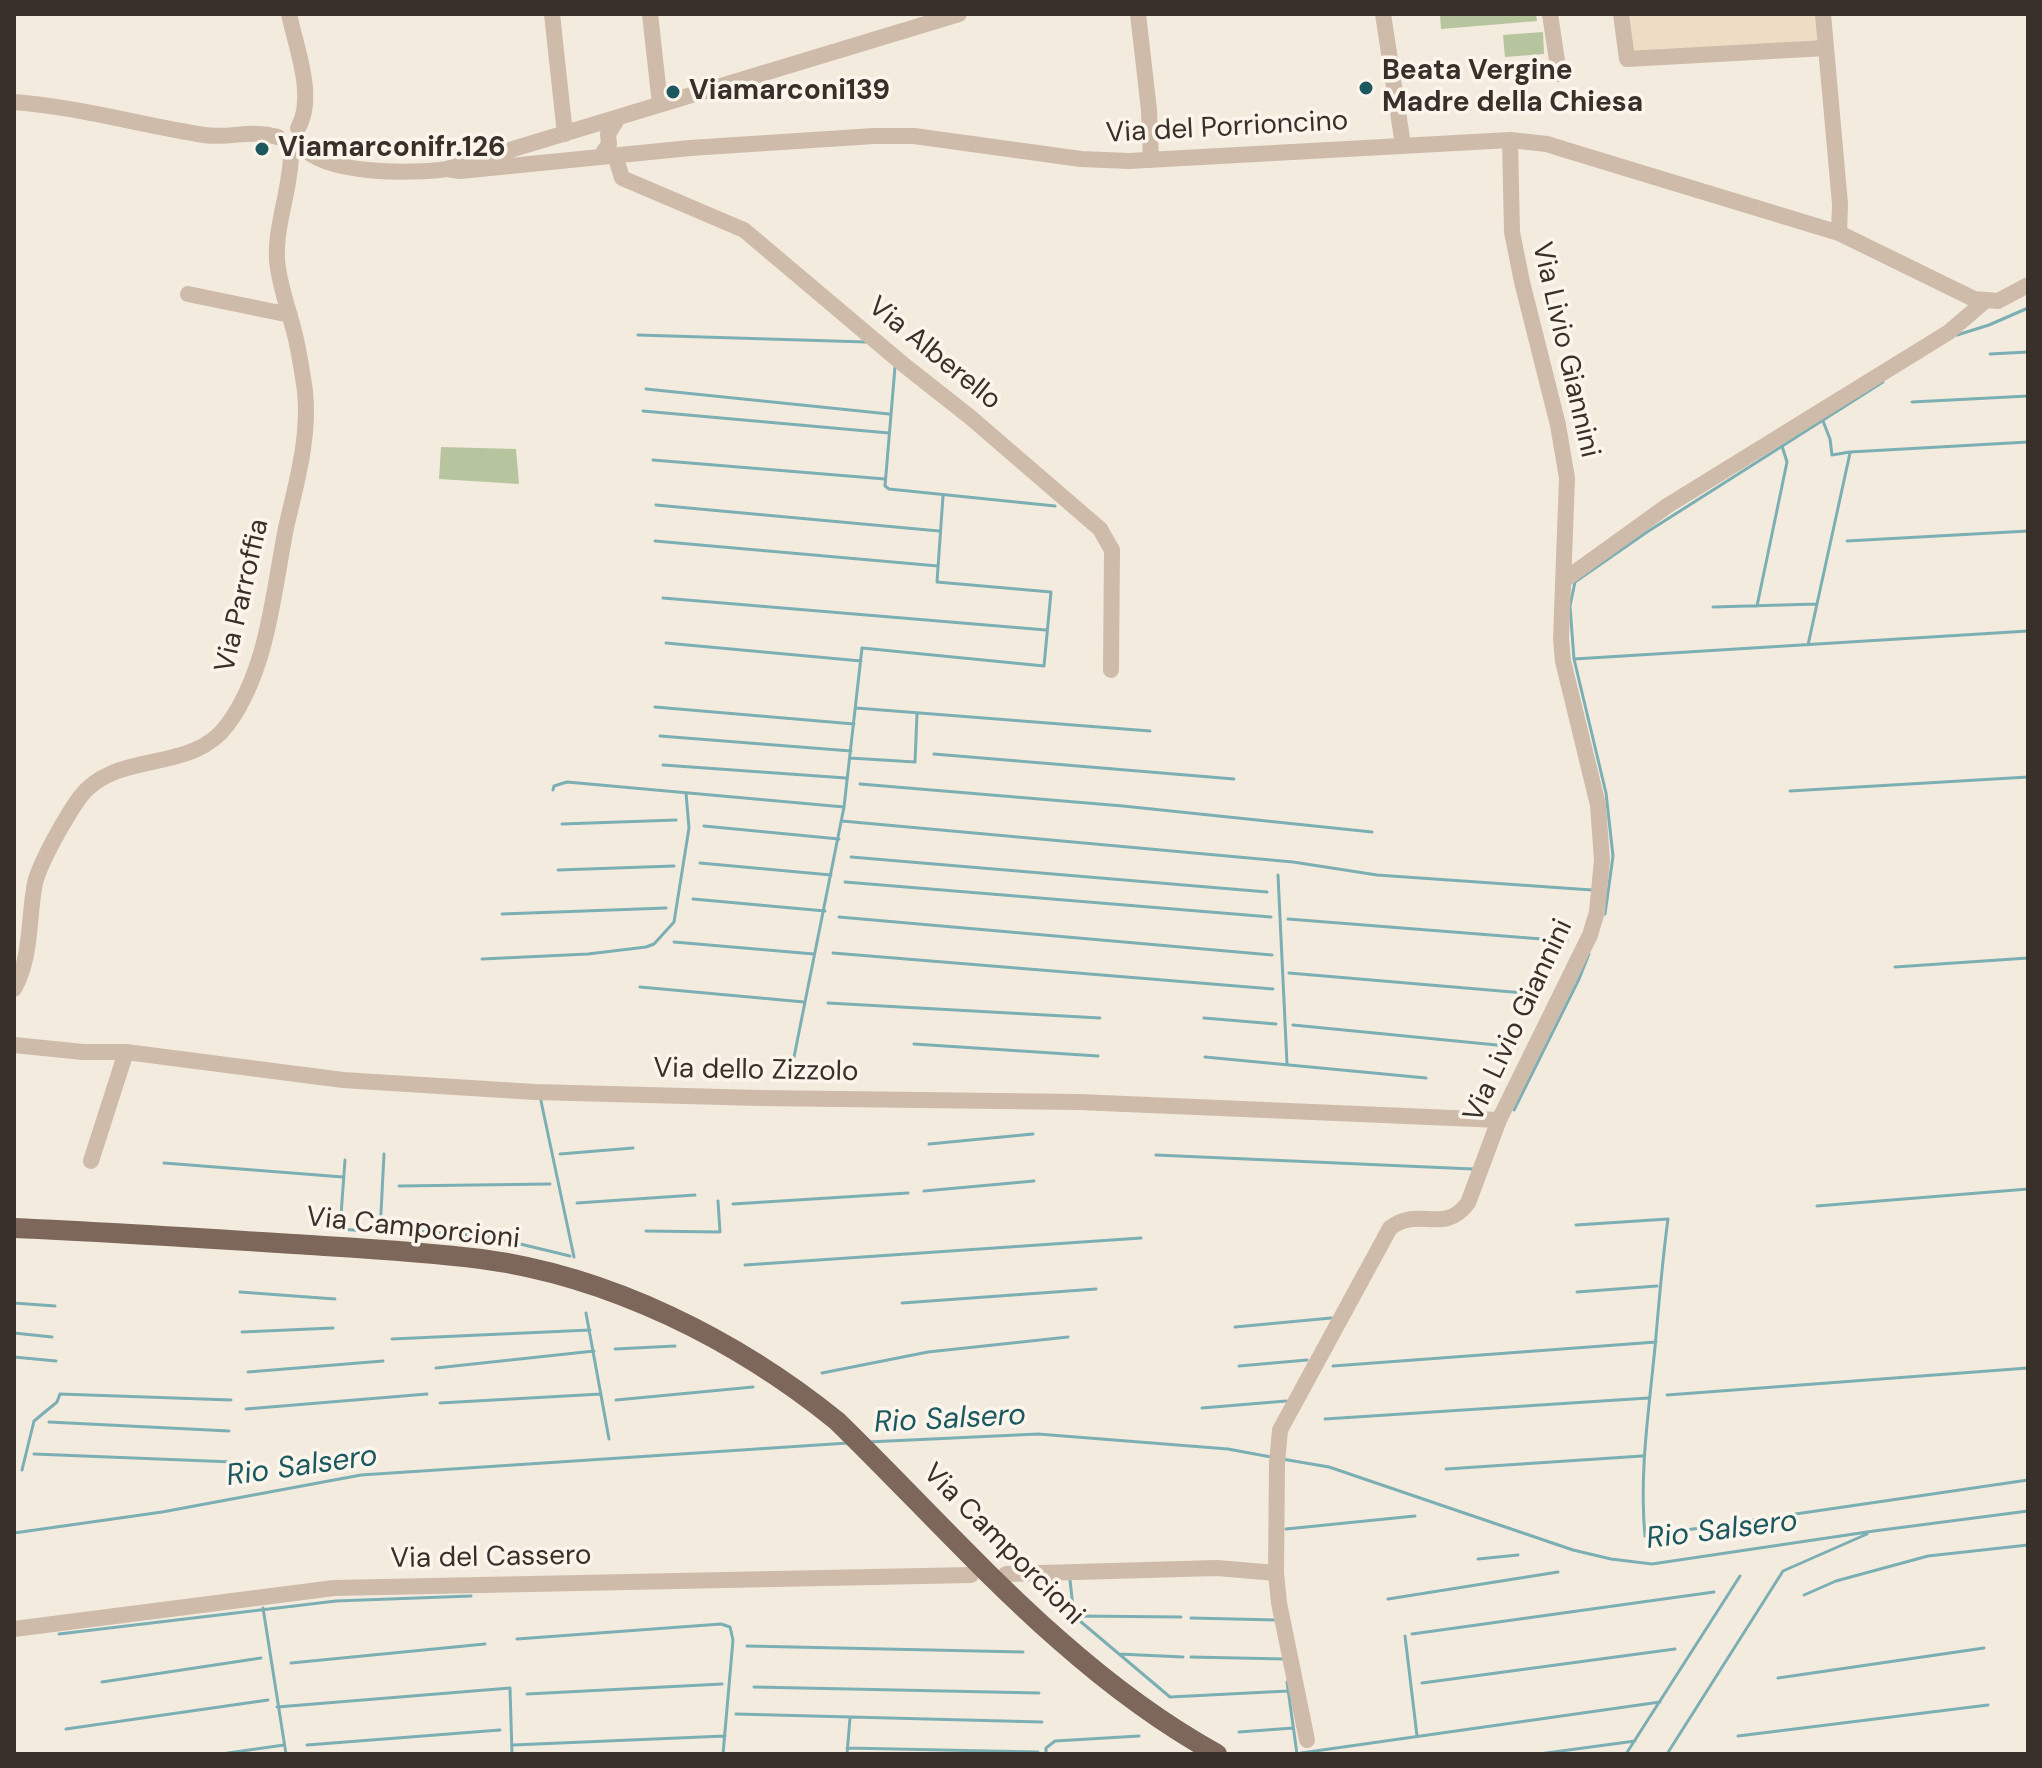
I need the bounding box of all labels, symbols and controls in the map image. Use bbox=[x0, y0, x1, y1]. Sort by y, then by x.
place label: Beata Vergine Madre della Chiesa bbox=[1382, 55, 1643, 121]
place label: Viamarconi139 bbox=[689, 75, 890, 109]
marker: Beata Vergine Madre della Chiesa bbox=[1357, 79, 1375, 97]
marker: Viamarconi139 bbox=[664, 83, 682, 101]
street label: Via del Porrioncino bbox=[1105, 105, 1349, 151]
place label: Viamarconifr.126 bbox=[278, 132, 506, 166]
marker: Viamarconifr.126 bbox=[253, 140, 271, 158]
street label: Via Livio Giannini bbox=[1524, 239, 1606, 461]
street label: Via Alberello bbox=[861, 290, 1007, 418]
street label: Via Parroffia bbox=[209, 516, 277, 676]
street label: Via Livio Giannini bbox=[1457, 914, 1581, 1128]
street label: Via dello Zizzolo bbox=[653, 1052, 859, 1090]
street label: Via Camporcioni bbox=[305, 1201, 521, 1257]
water label: Rio Salsero bbox=[873, 1398, 1027, 1442]
water label: Rio Salsero bbox=[224, 1439, 380, 1495]
street label: Via Camporcioni bbox=[915, 1457, 1091, 1633]
water label: Rio Salsero bbox=[1644, 1504, 1800, 1558]
street label: Via del Cassero bbox=[390, 1539, 592, 1577]

